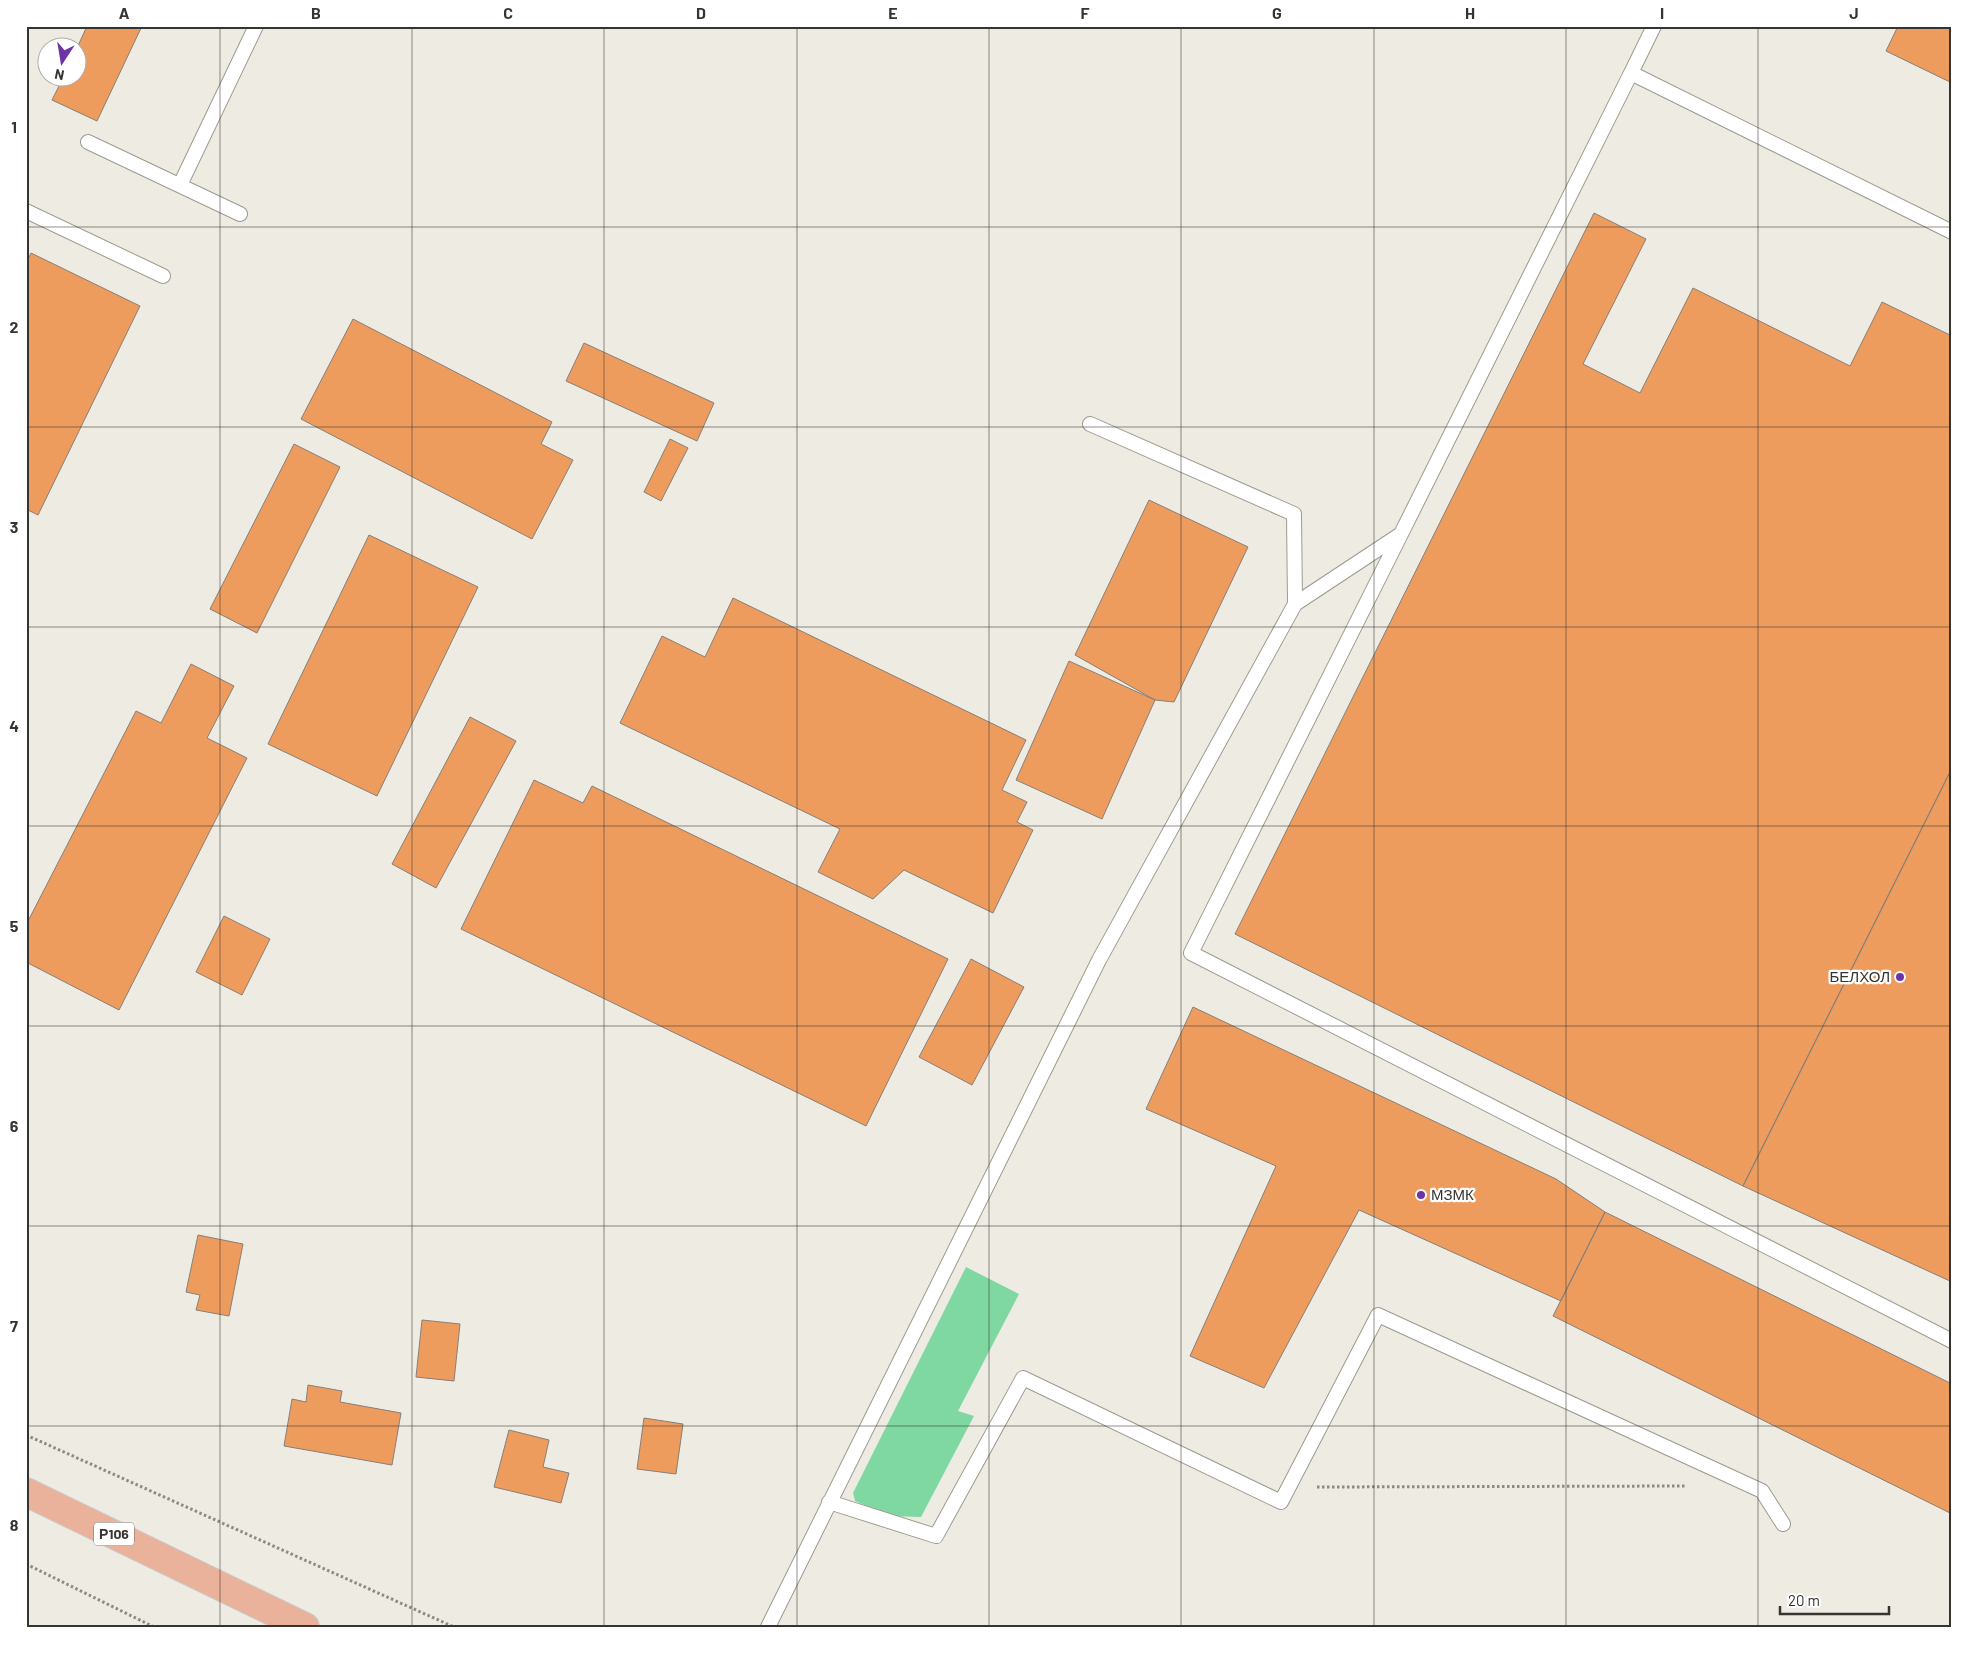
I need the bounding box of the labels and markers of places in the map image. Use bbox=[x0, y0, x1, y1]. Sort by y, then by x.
place label: БЕЛХОЛ bbox=[1829, 967, 1890, 985]
marker: БЕЛХОЛ bbox=[1894, 971, 1906, 983]
place label: МЗМК bbox=[1431, 1185, 1474, 1203]
marker: МЗМК bbox=[1415, 1189, 1427, 1201]

